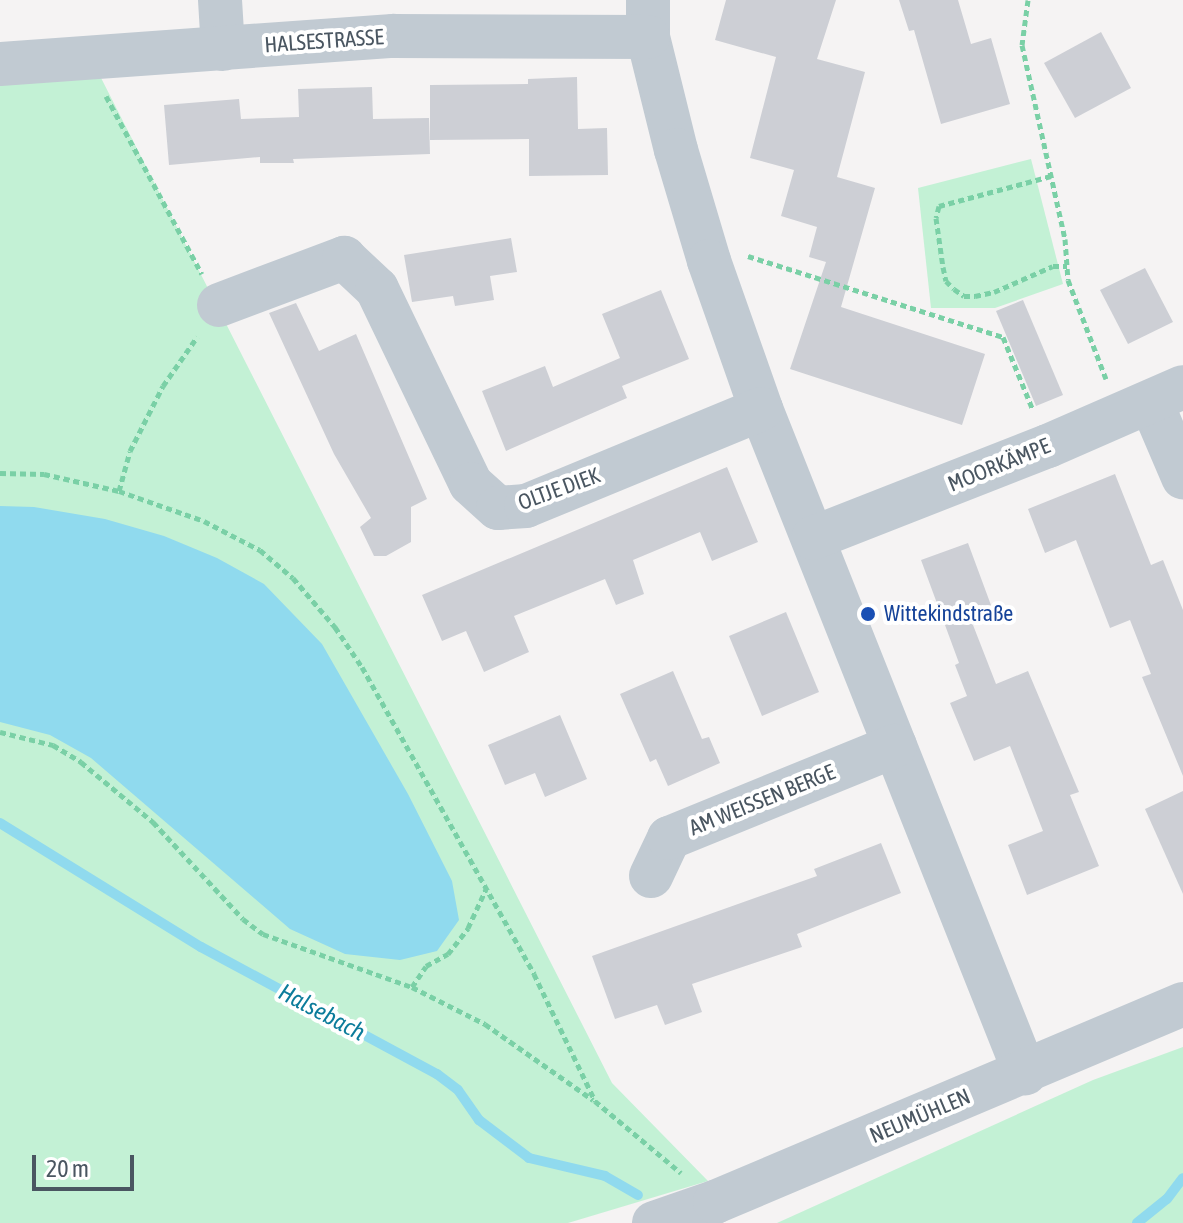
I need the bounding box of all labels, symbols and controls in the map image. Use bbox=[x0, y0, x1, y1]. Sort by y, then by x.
street label: HALSESTRASSE bbox=[264, 24, 384, 58]
street label: MOORKÄMPE bbox=[944, 433, 1054, 497]
street label: OLTJE DIEK bbox=[514, 462, 604, 516]
place label: Wittekindstraße bbox=[884, 601, 1013, 627]
marker: Wittekindstraße bbox=[859, 605, 877, 623]
street label: AM WEISSEN BERGE bbox=[685, 759, 839, 841]
water label: Halsebach bbox=[274, 977, 370, 1047]
street label: NEUMÜHLEN bbox=[866, 1083, 974, 1149]
scale bar bbox=[36, 1139, 138, 1189]
text: 20 m bbox=[46, 1155, 89, 1182]

